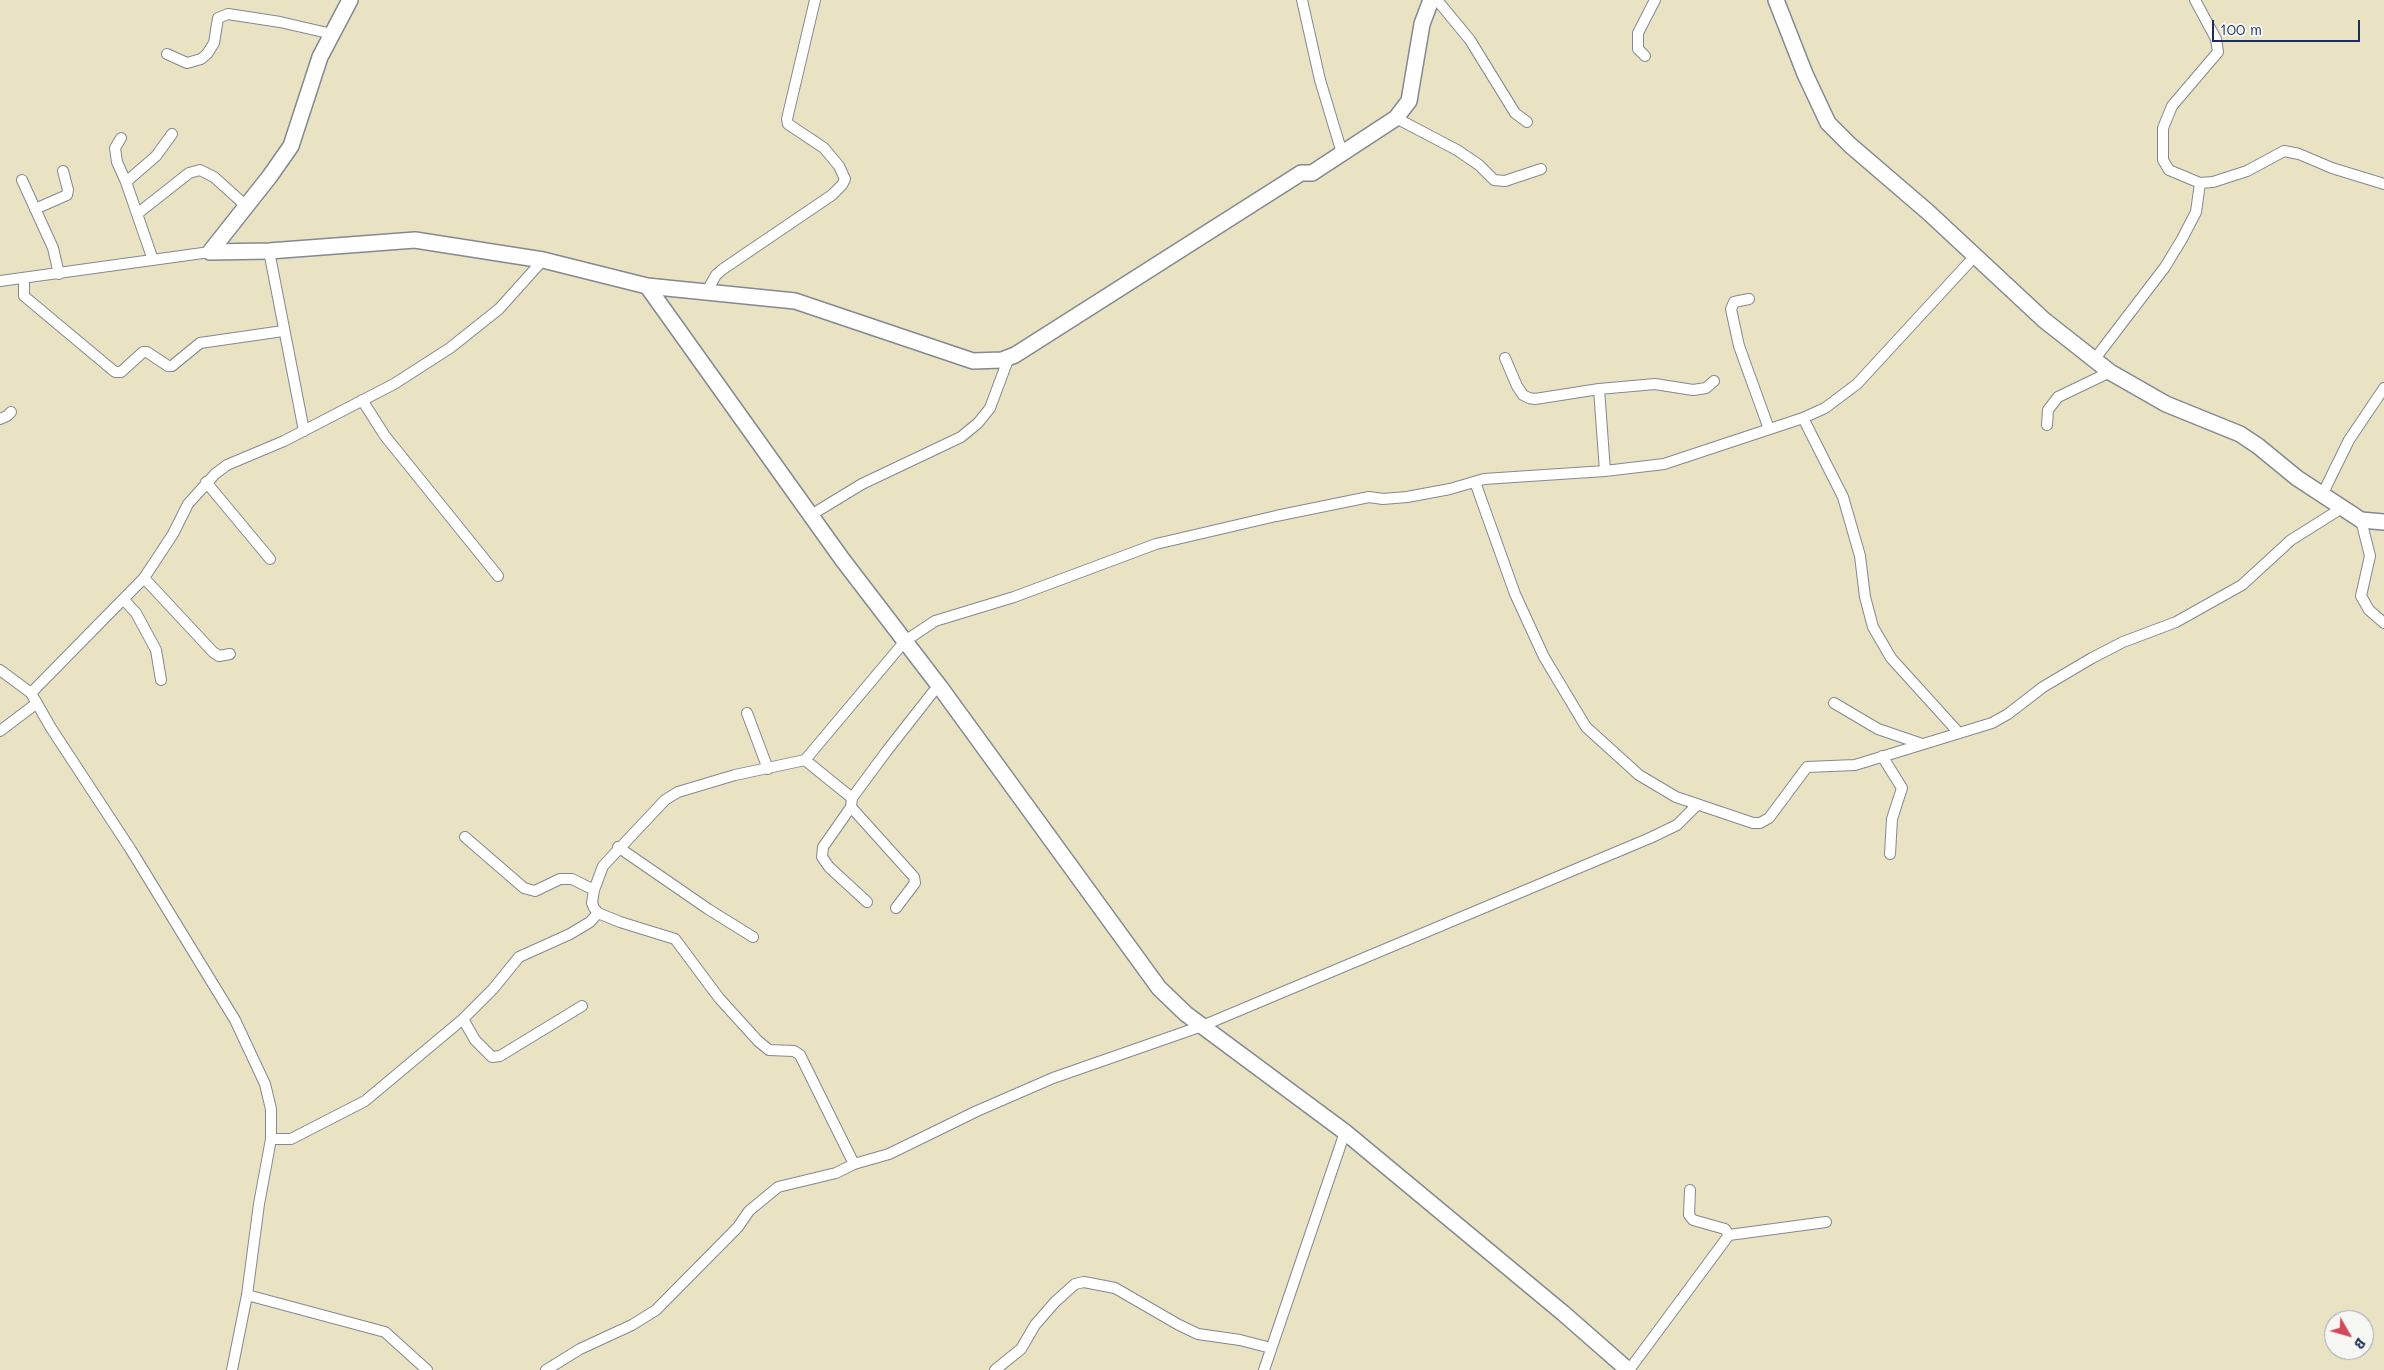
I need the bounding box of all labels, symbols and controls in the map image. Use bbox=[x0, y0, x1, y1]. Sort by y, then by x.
scale bar bbox=[2214, 10, 2362, 42]
text: 100 m bbox=[2220, 19, 2262, 39]
north arrow bbox=[2324, 1310, 2374, 1360]
text: B bbox=[2350, 1334, 2371, 1353]

